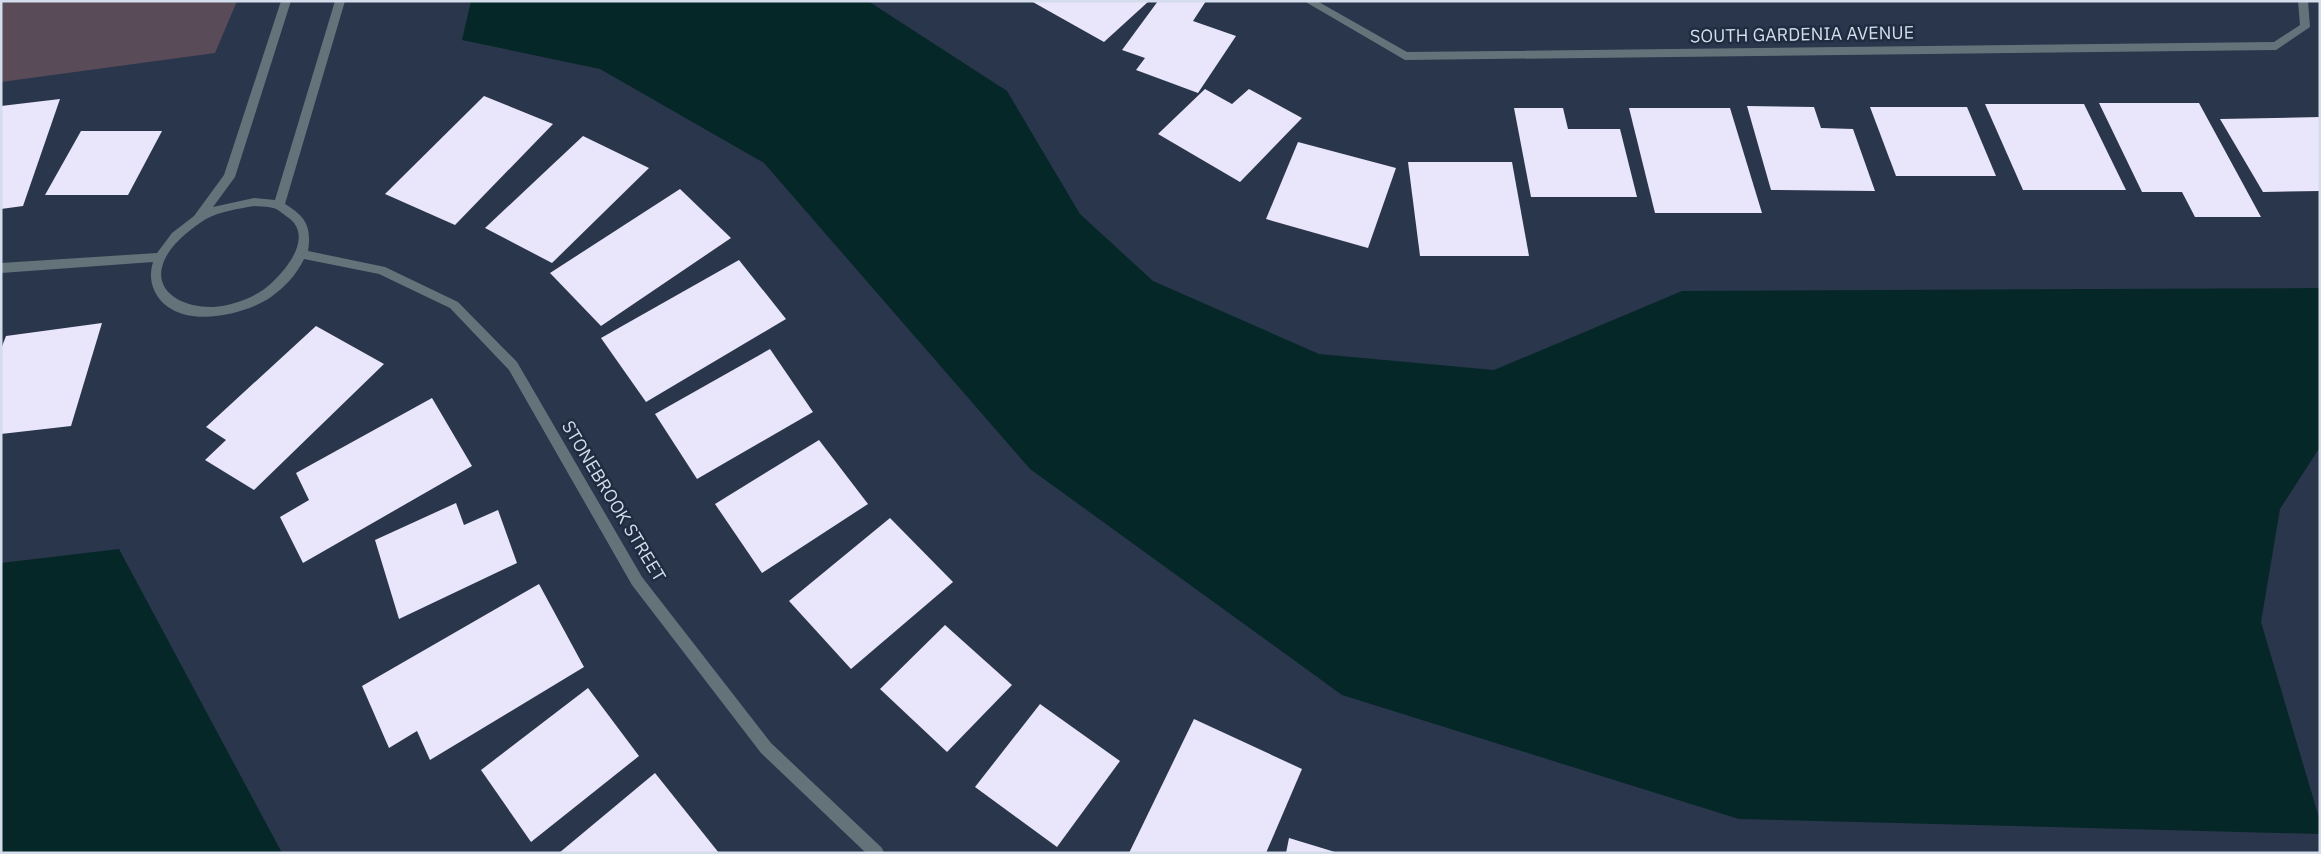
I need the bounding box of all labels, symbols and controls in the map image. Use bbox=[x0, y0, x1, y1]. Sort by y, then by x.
street label: SOUTH GARDENIA AVENUE bbox=[1690, 21, 1914, 47]
street label: STONEBROOK STREET bbox=[557, 416, 671, 586]

